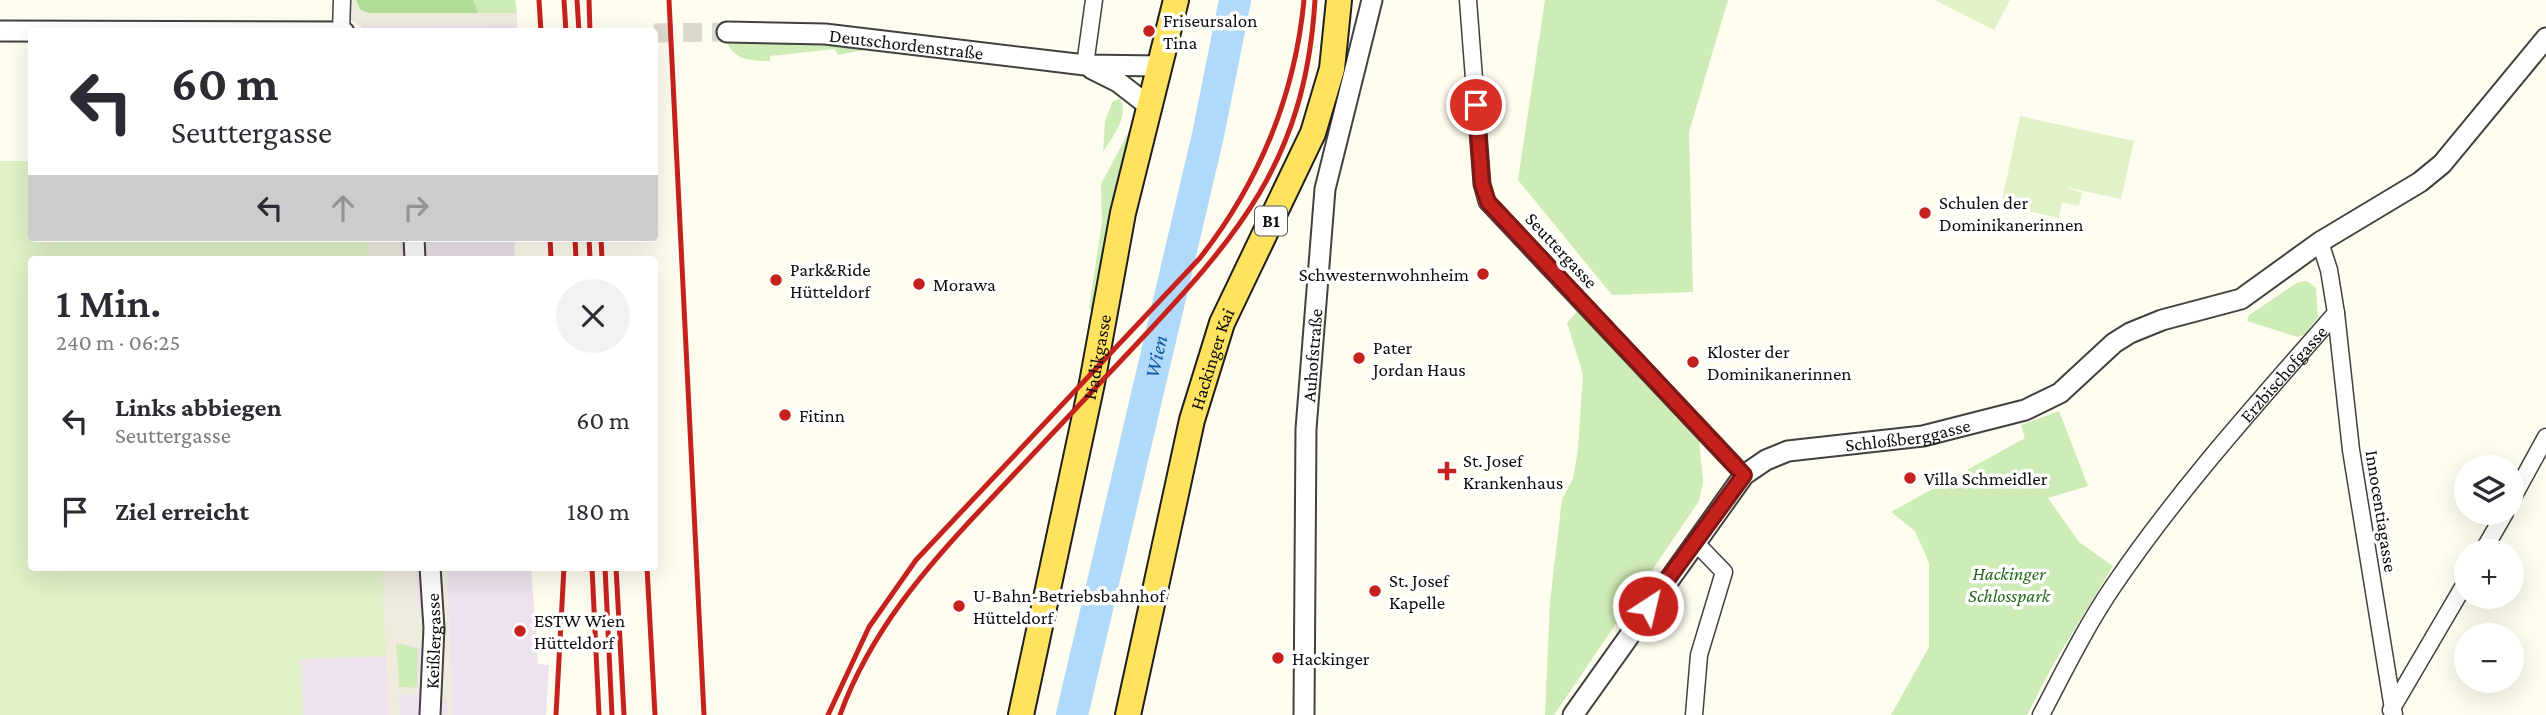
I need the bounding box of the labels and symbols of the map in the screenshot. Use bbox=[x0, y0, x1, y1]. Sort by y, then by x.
place label: Friseursalon Tina bbox=[1163, 10, 1257, 53]
marker: Friseursalon Tina bbox=[1141, 23, 1157, 39]
street label: Deutschordenstraße bbox=[828, 25, 985, 64]
pin bbox=[1446, 75, 1506, 135]
place label: Schulen der Dominikanerinnen bbox=[1939, 192, 2084, 235]
marker: Schulen der Dominikanerinnen bbox=[1917, 205, 1933, 221]
road number: B1 bbox=[1255, 206, 1287, 236]
street label: Seuttergasse bbox=[1521, 208, 1602, 292]
place label: Park&Ride Hütteldorf bbox=[790, 259, 872, 302]
place label: Schwesternwohnheim bbox=[1299, 264, 1469, 285]
marker: Schwesternwohnheim bbox=[1475, 266, 1491, 282]
marker: Park&Ride Hütteldorf bbox=[768, 272, 784, 288]
place label: Morawa bbox=[933, 274, 996, 295]
marker: Morawa bbox=[911, 276, 927, 292]
street label: Hackinger Kai bbox=[1186, 305, 1239, 412]
street label: Auhofstraße bbox=[1298, 308, 1327, 403]
street label: Hadikgasse bbox=[1079, 313, 1115, 402]
street label: Erzbischofgasse bbox=[2236, 321, 2331, 427]
water label: Wien bbox=[1139, 333, 1173, 381]
place label: Pater Jordan Haus bbox=[1371, 337, 1466, 380]
place label: Kloster der Dominikanerinnen bbox=[1707, 341, 1852, 384]
marker: Pater Jordan Haus bbox=[1351, 350, 1367, 366]
marker: Kloster der Dominikanerinnen bbox=[1685, 354, 1701, 370]
place label: Fitinn bbox=[799, 405, 845, 426]
marker: Fitinn bbox=[777, 407, 793, 423]
street label: Schloßberggasse bbox=[1844, 414, 1973, 456]
street label: Innocentiagasse bbox=[2362, 449, 2402, 574]
place label: St. Josef Krankenhaus bbox=[1463, 450, 1563, 493]
marker: St. Josef Krankenhaus bbox=[1437, 461, 1457, 481]
place label: Villa Schmeidler bbox=[1924, 468, 2048, 489]
marker: Villa Schmeidler bbox=[1902, 470, 1918, 486]
park label: Hackinger Schlosspark bbox=[1968, 563, 2051, 606]
position arrow bbox=[1611, 569, 1685, 643]
place label: St. Josef Kapelle bbox=[1389, 570, 1450, 613]
marker: St. Josef Kapelle bbox=[1367, 583, 1383, 599]
place label: U-Bahn-Betriebsbahnhof Hütteldorf bbox=[973, 585, 1166, 628]
street label: Keißlergasse bbox=[421, 593, 445, 689]
marker: U-Bahn-Betriebsbahnhof Hütteldorf bbox=[951, 598, 967, 614]
place label: ESTW Wien Hütteldorf bbox=[534, 610, 625, 653]
marker: ESTW Wien Hütteldorf bbox=[512, 623, 528, 639]
place label: Hackinger bbox=[1292, 648, 1370, 669]
marker: Hackinger bbox=[1270, 650, 1286, 666]

